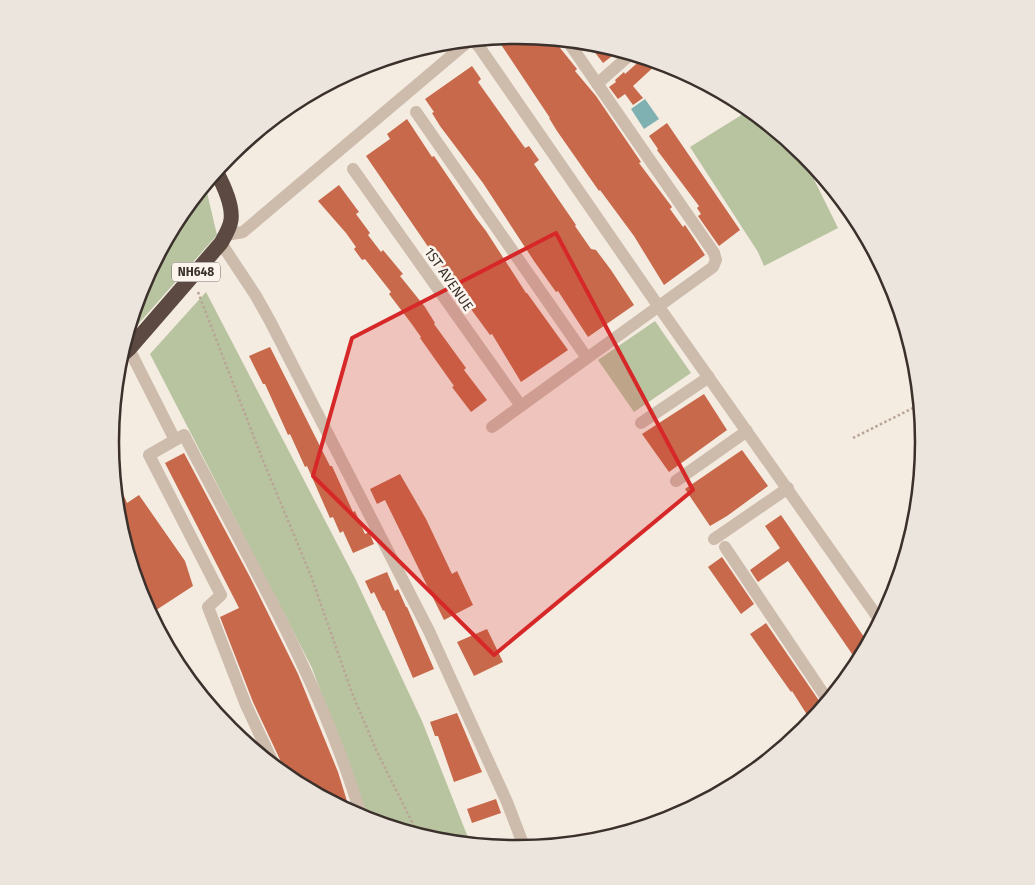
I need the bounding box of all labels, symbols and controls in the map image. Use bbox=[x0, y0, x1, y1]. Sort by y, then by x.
street label: 1ST AVENUE bbox=[420, 244, 477, 314]
road number: NH648 bbox=[172, 262, 220, 282]

